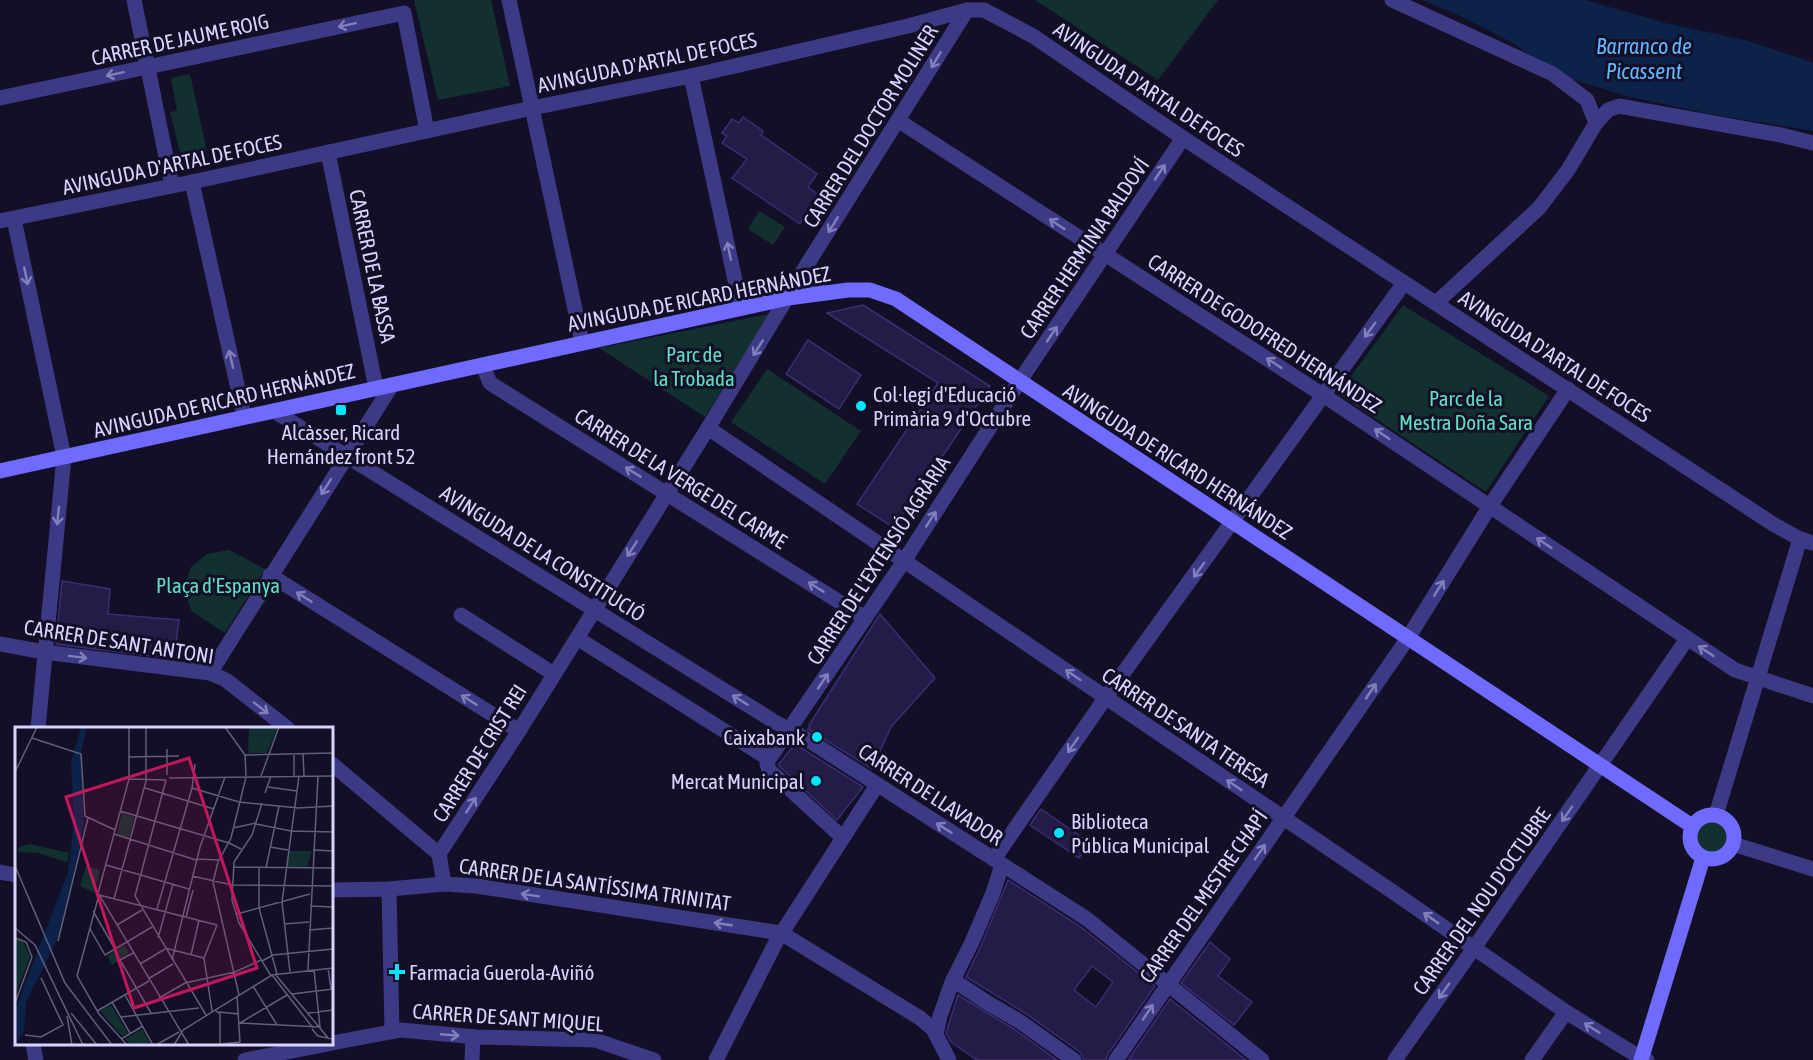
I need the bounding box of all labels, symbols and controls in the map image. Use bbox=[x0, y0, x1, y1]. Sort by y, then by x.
street label: CARRER DE JAUME ROIG bbox=[89, 8, 271, 70]
street label: AVINGUDA D'ARTAL DE FOCES bbox=[1050, 17, 1249, 162]
one-way arrow bbox=[337, 20, 357, 31]
street label: CARRER DEL DOCTOR MOLINER bbox=[798, 20, 943, 232]
street label: AVINGUDA D'ARTAL DE FOCES bbox=[535, 27, 759, 97]
water label: Barranco de Picassent bbox=[1596, 33, 1692, 84]
one-way arrow bbox=[930, 51, 942, 68]
one-way arrow bbox=[105, 69, 125, 80]
street label: AVINGUDA D'ARTAL DE FOCES bbox=[60, 129, 284, 199]
street label: CARRER HERMINIA BALDOVÍ bbox=[1015, 153, 1153, 343]
one-way arrow bbox=[1154, 164, 1166, 180]
street label: CARRER DE LA BASSA bbox=[345, 187, 401, 346]
one-way arrow bbox=[826, 216, 838, 233]
one-way arrow bbox=[1049, 217, 1066, 230]
one-way arrow bbox=[722, 242, 734, 261]
street label: CARRER DE GODOFRED HERNÁNDEZ bbox=[1144, 248, 1386, 418]
street label: AVINGUDA DE RICARD HERNÁNDEZ bbox=[565, 261, 833, 335]
one-way arrow bbox=[21, 266, 32, 285]
street label: AVINGUDA D'ARTAL DE FOCES bbox=[1455, 285, 1655, 427]
one-way arrow bbox=[1364, 322, 1376, 338]
one-way arrow bbox=[1045, 325, 1058, 342]
one-way arrow bbox=[751, 339, 763, 356]
park label: Parc de la Trobada bbox=[653, 342, 735, 390]
one-way arrow bbox=[225, 350, 237, 369]
one-way arrow bbox=[1266, 357, 1283, 369]
street label: AVINGUDA DE RICARD HERNÁNDEZ bbox=[91, 358, 357, 442]
street label: AVINGUDA DE RICARD HERNÁNDEZ bbox=[1059, 378, 1297, 544]
place label: Col·legi d'Educació Primària 9 d'Octubre bbox=[873, 382, 1031, 430]
park label: Parc de la Mestra Doña Sara bbox=[1399, 386, 1533, 434]
marker: Col·legi d'Educació Primària 9 d'Octubre bbox=[854, 399, 868, 413]
marker: Alcàsser, Ricard Hernández front 52 bbox=[334, 403, 348, 417]
street label: CARRER DE LA VERGE DEL CARME bbox=[571, 403, 791, 553]
place label: Alcàsser, Ricard Hernández front 52 bbox=[267, 420, 415, 468]
one-way arrow bbox=[1374, 428, 1391, 441]
street label: CARRER DE L'EXTENSIÓ AGRÀRIA bbox=[802, 451, 955, 669]
one-way arrow bbox=[625, 466, 642, 478]
one-way arrow bbox=[319, 478, 331, 495]
street label: AVINGUDA DE LA CONSTITUCIÓ bbox=[436, 480, 650, 626]
one-way arrow bbox=[52, 505, 63, 525]
one-way arrow bbox=[925, 511, 937, 527]
one-way arrow bbox=[1537, 537, 1553, 549]
one-way arrow bbox=[626, 540, 638, 557]
one-way arrow bbox=[1192, 561, 1205, 577]
park label: Plaça d'Espanya bbox=[156, 573, 280, 597]
one-way arrow bbox=[1433, 580, 1445, 597]
one-way arrow bbox=[808, 581, 825, 593]
one-way arrow bbox=[296, 590, 313, 602]
street label: CARRER DE SANT ANTONI bbox=[22, 614, 216, 668]
one-way arrow bbox=[1698, 645, 1715, 658]
one-way arrow bbox=[68, 651, 88, 662]
street label: CARRER DE SANTA TERESA bbox=[1098, 662, 1275, 792]
one-way arrow bbox=[1066, 669, 1082, 681]
one-way arrow bbox=[817, 673, 829, 690]
street label: CARRER DE CRIST REI bbox=[427, 680, 531, 826]
one-way arrow bbox=[1365, 684, 1377, 700]
one-way arrow bbox=[461, 693, 478, 705]
one-way arrow bbox=[732, 693, 749, 705]
one-way arrow bbox=[253, 701, 269, 714]
place label: Caixabank bbox=[724, 725, 805, 749]
inset map bbox=[15, 727, 333, 1045]
marker: Caixabank bbox=[810, 730, 824, 744]
one-way arrow bbox=[1067, 737, 1079, 753]
street label: CARRER DE LLAVADOR bbox=[854, 738, 1008, 850]
place label: Mercat Municipal bbox=[671, 769, 804, 793]
marker: Mercat Municipal bbox=[809, 774, 823, 788]
one-way arrow bbox=[1227, 779, 1243, 791]
one-way arrow bbox=[465, 797, 477, 814]
street label: CARRER DEL NOU D'OCTUBRE bbox=[1407, 803, 1555, 999]
street label: CARRER DEL MESTRE CHAPÍ bbox=[1134, 805, 1272, 987]
one-way arrow bbox=[1561, 805, 1573, 821]
place label: Biblioteca Pública Municipal bbox=[1071, 809, 1210, 857]
one-way arrow bbox=[936, 821, 953, 833]
marker: Biblioteca Pública Municipal bbox=[1052, 826, 1066, 840]
one-way arrow bbox=[1254, 844, 1266, 860]
street label: CARRER DE LA SANTÍSSIMA TRINITAT bbox=[458, 853, 732, 915]
one-way arrow bbox=[521, 889, 541, 900]
one-way arrow bbox=[1423, 912, 1439, 924]
one-way arrow bbox=[714, 918, 734, 929]
place label: Farmacia Guerola-Aviñó bbox=[409, 960, 594, 984]
marker: Farmacia Guerola-Aviñó bbox=[390, 965, 404, 979]
one-way arrow bbox=[1438, 982, 1450, 998]
street label: CARRER DE SANT MIQUEL bbox=[412, 998, 604, 1036]
one-way arrow bbox=[1142, 1004, 1154, 1020]
one-way arrow bbox=[1583, 1021, 1600, 1034]
one-way arrow bbox=[440, 1030, 460, 1041]

